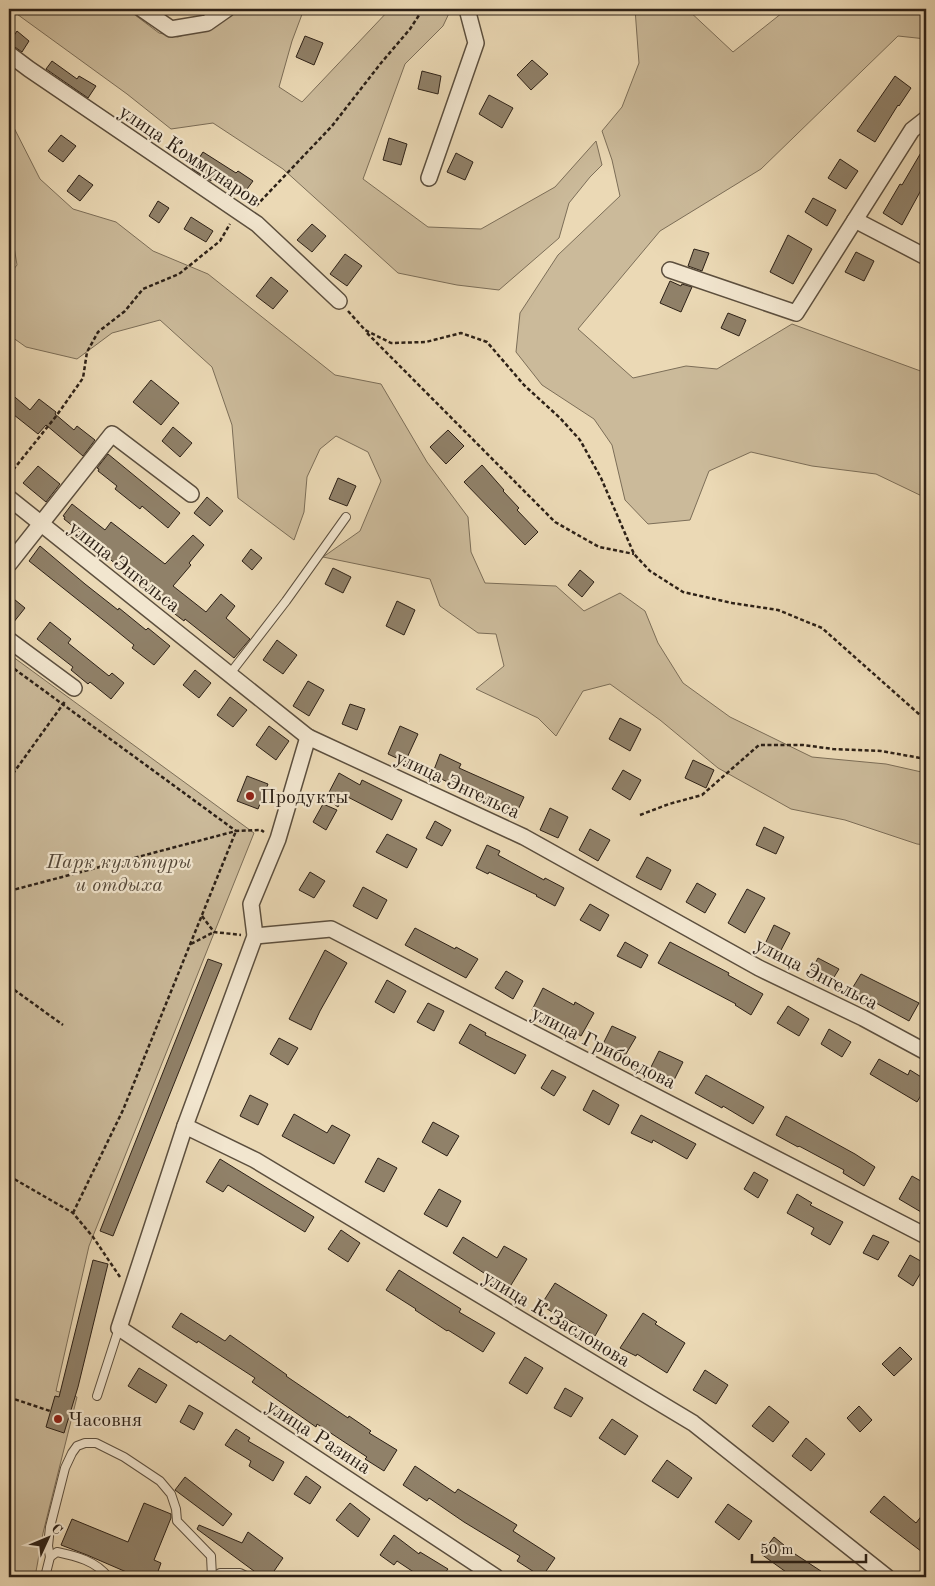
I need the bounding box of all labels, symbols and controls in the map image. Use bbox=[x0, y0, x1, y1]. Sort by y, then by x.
street label: улица Коммунаров bbox=[115, 102, 263, 211]
street label: улица Энгельса bbox=[64, 518, 183, 617]
street label: улица Энгельса bbox=[392, 748, 523, 824]
place label: Продукты bbox=[260, 788, 349, 808]
marker: Продукты bbox=[244, 790, 256, 802]
park label: Парк культуры и отдыха bbox=[45, 853, 192, 896]
street label: улица Энгельса bbox=[751, 935, 881, 1014]
street label: улица Грибоедова bbox=[528, 1004, 679, 1094]
street label: улица К.Заслонова bbox=[479, 1268, 633, 1372]
street label: улица Разина bbox=[262, 1396, 374, 1479]
place label: Часовня bbox=[68, 1411, 142, 1431]
marker: Часовня bbox=[52, 1413, 64, 1425]
north arrow bbox=[22, 1514, 72, 1564]
text: С bbox=[48, 1521, 65, 1538]
scale bar bbox=[752, 1531, 866, 1563]
text: 50 m bbox=[760, 1543, 794, 1558]

